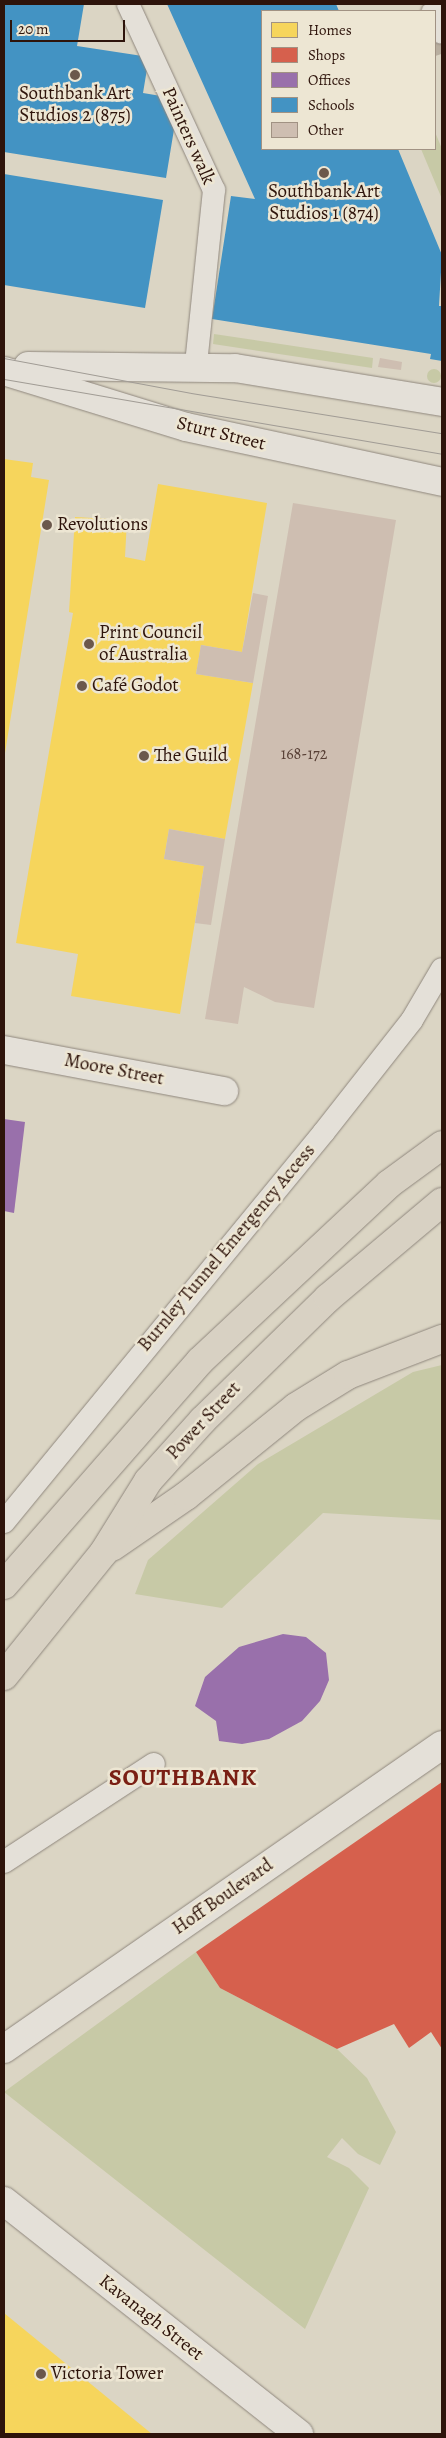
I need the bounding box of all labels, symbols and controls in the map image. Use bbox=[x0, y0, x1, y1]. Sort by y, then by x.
scale bar bbox=[12, 10, 128, 42]
legend bbox=[261, 10, 436, 150]
text: 20 m bbox=[18, 19, 49, 39]
text: Homes bbox=[308, 20, 352, 40]
text: Shops bbox=[308, 45, 345, 65]
marker: Southbank Art Studios 2 (875) bbox=[69, 69, 81, 81]
text: Offices bbox=[308, 70, 351, 90]
place label: Southbank Art Studios 2 (875) bbox=[19, 83, 131, 127]
street label: Painters walk bbox=[156, 84, 220, 188]
text: Schools bbox=[308, 95, 355, 115]
text: Other bbox=[308, 120, 344, 140]
marker: Southbank Art Studios 1 (874) bbox=[318, 167, 330, 179]
place label: Southbank Art Studios 1 (874) bbox=[268, 181, 380, 225]
street label: Sturt Street bbox=[174, 412, 268, 456]
place label: Revolutions bbox=[57, 514, 148, 536]
marker: Revolutions bbox=[41, 519, 53, 531]
place label: Print Council of Australia bbox=[99, 622, 202, 666]
marker: Print Council of Australia bbox=[83, 638, 95, 650]
place label: Café Godot bbox=[92, 675, 179, 697]
marker: Café Godot bbox=[76, 680, 88, 692]
house number: 168-172 bbox=[281, 744, 327, 764]
place label: The Guild bbox=[154, 745, 228, 767]
marker: The Guild bbox=[138, 750, 150, 762]
street label: Moore Street bbox=[62, 1049, 166, 1091]
street label: Burnley Tunnel Emergency Access bbox=[134, 1140, 320, 1356]
street label: Power Street bbox=[162, 1377, 246, 1465]
district label: SOUTHBANK bbox=[108, 1764, 258, 1792]
street label: Hoff Boulevard bbox=[168, 1854, 278, 1940]
street label: Kavanagh Street bbox=[94, 2270, 208, 2366]
place label: Victoria Tower bbox=[51, 2363, 163, 2385]
marker: Victoria Tower bbox=[35, 2368, 47, 2380]

